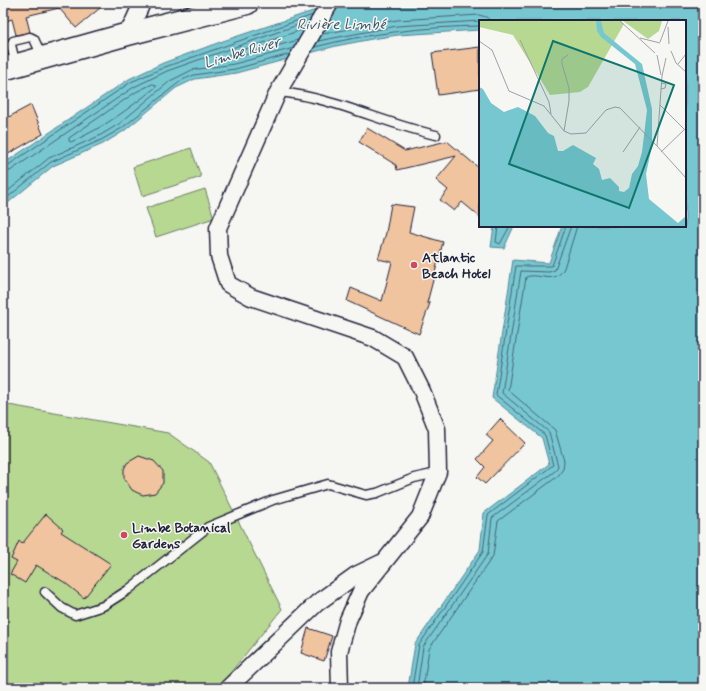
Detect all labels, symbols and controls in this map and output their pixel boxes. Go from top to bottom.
water label: Rivière Limbé [297,15,388,35]
inset map [479,20,686,227]
water label: Limbe River [202,32,285,73]
place label: Atlantic Beach Hotel [422,249,491,283]
marker: Atlantic Beach Hotel [409,260,419,270]
place label: Limbe Botanical Gardens [132,519,231,553]
marker: Limbe Botanical Gardens [119,530,129,540]

